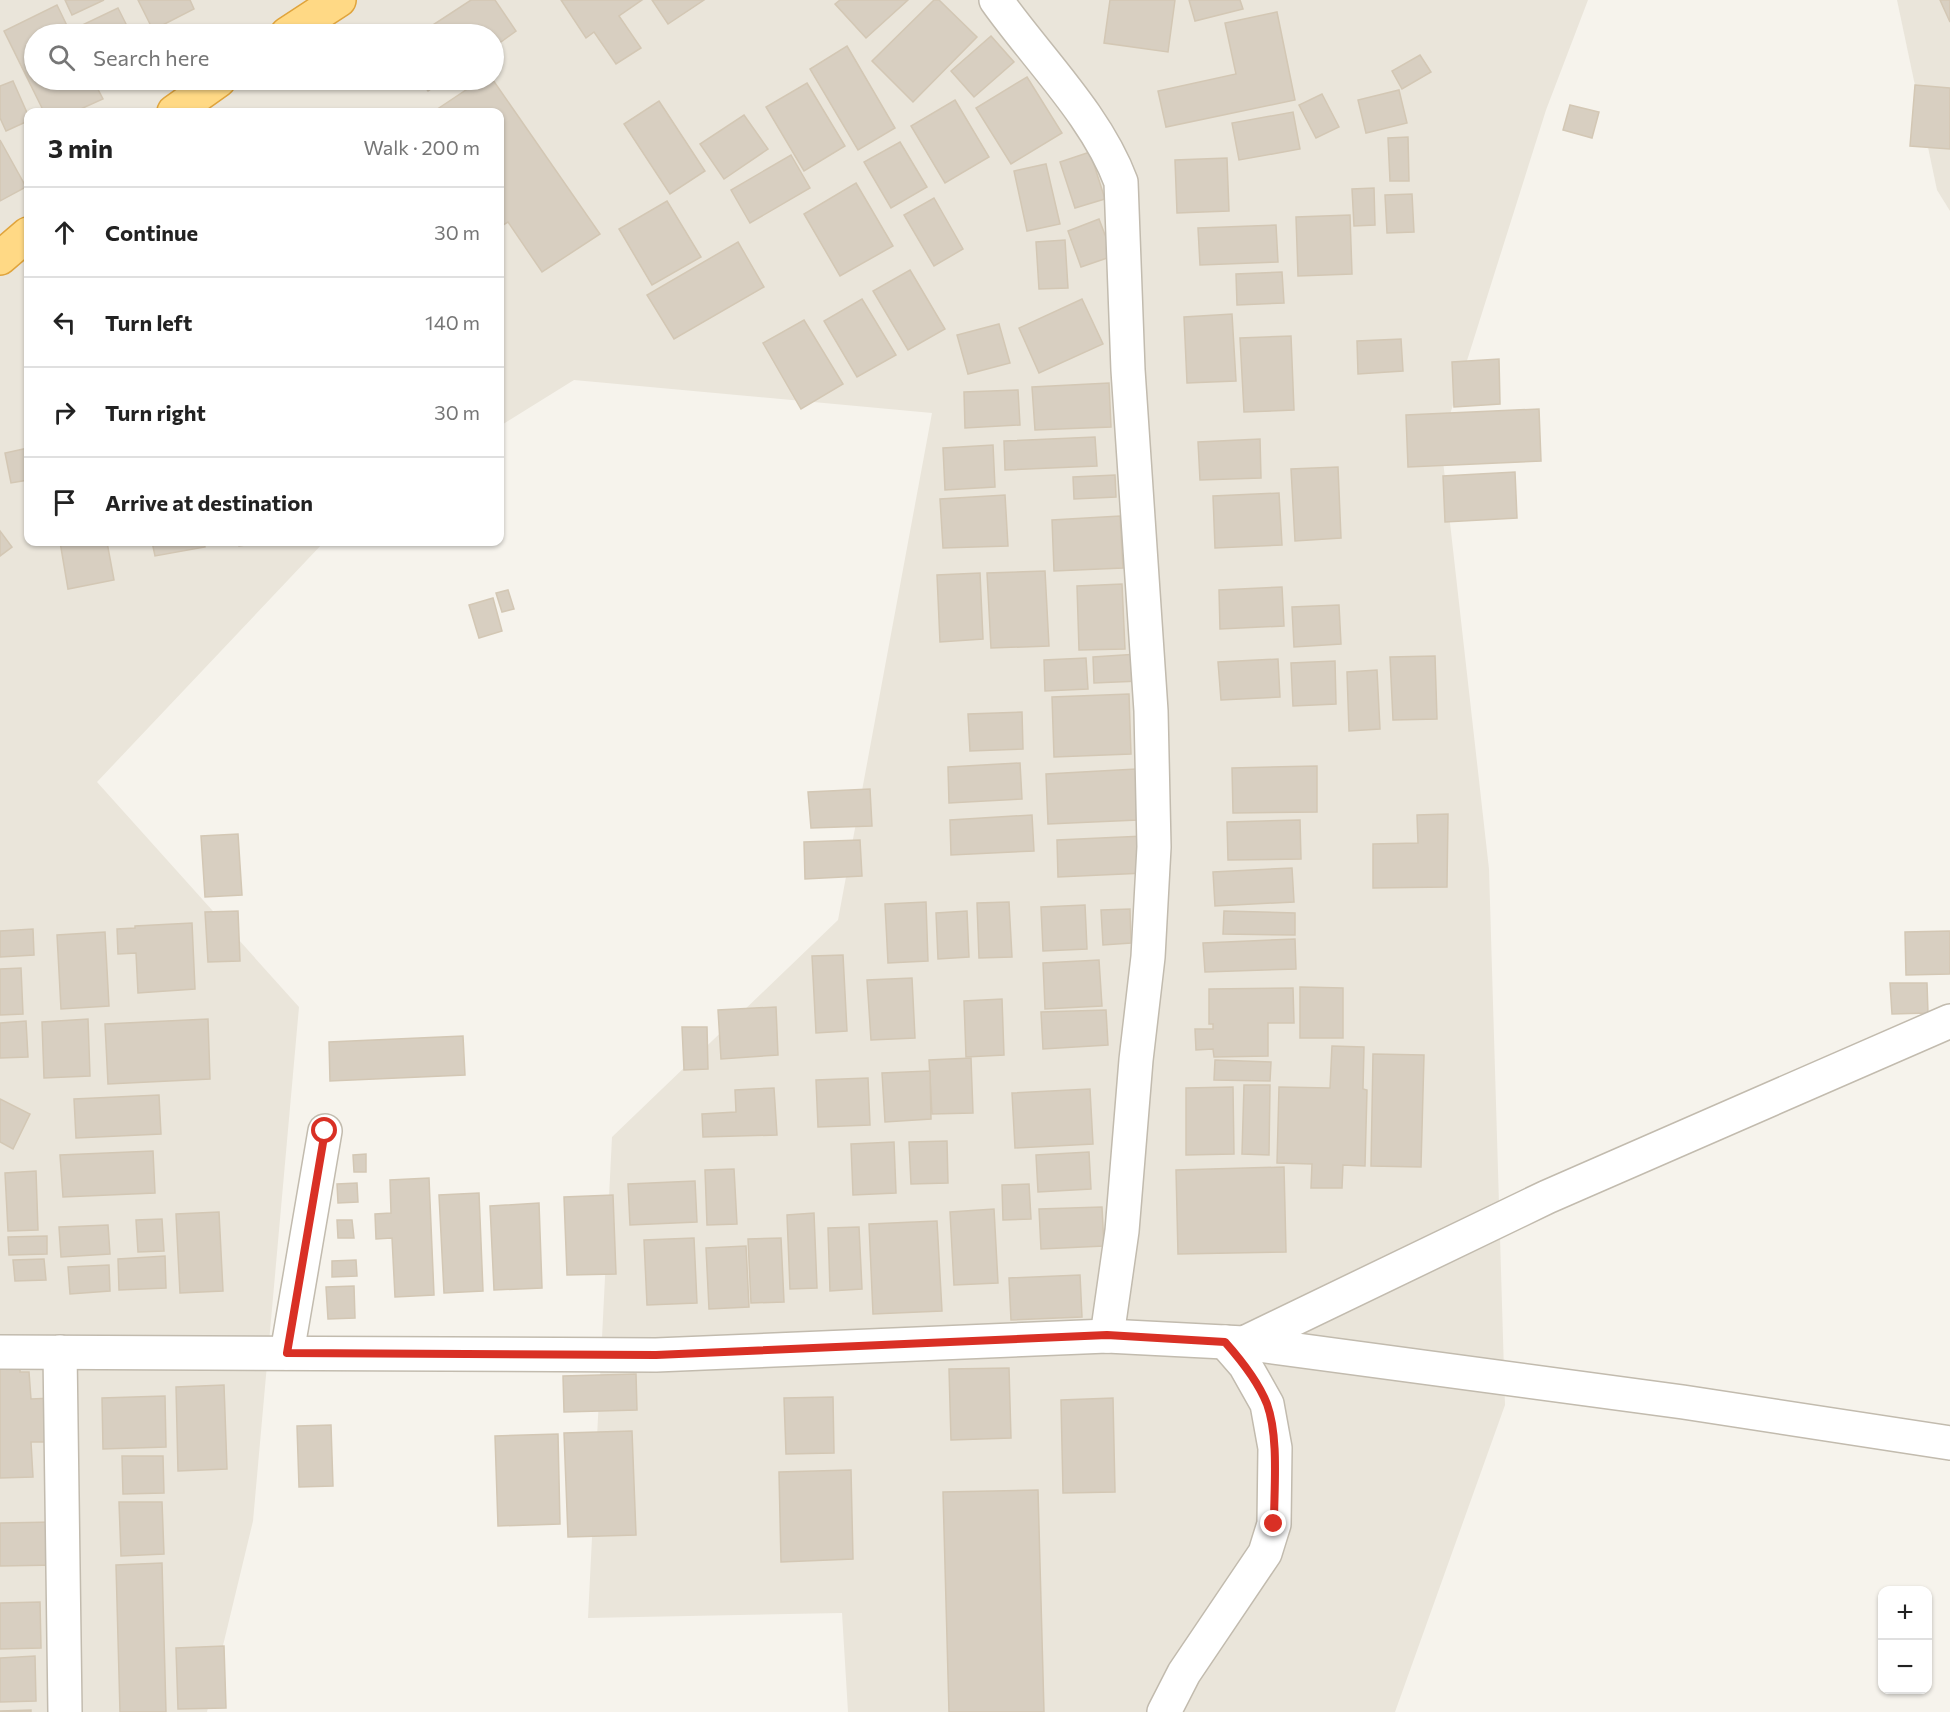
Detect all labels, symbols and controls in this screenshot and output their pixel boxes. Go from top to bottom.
search box [24,24,504,90]
icon: search [45,41,78,74]
text: Search here [93,44,209,71]
text: 3 min [48,132,113,163]
text: Walk · 200 m [363,135,480,159]
icon: ahead [48,216,81,249]
text: Continue [105,219,198,246]
text: 30 m [434,220,480,244]
icon: left [48,306,81,339]
text: Turn left [105,309,192,336]
text: 140 m [425,310,480,334]
icon: right [48,396,81,429]
text: Turn right [105,399,206,426]
text: 30 m [434,400,480,424]
icon: arrive [48,486,81,519]
text: Arrive at destination [105,489,313,516]
route start [311,1117,337,1143]
route end [1260,1510,1286,1536]
map controls [1878,1586,1932,1694]
button: + [1878,1586,1932,1640]
button: − [1878,1640,1932,1694]

